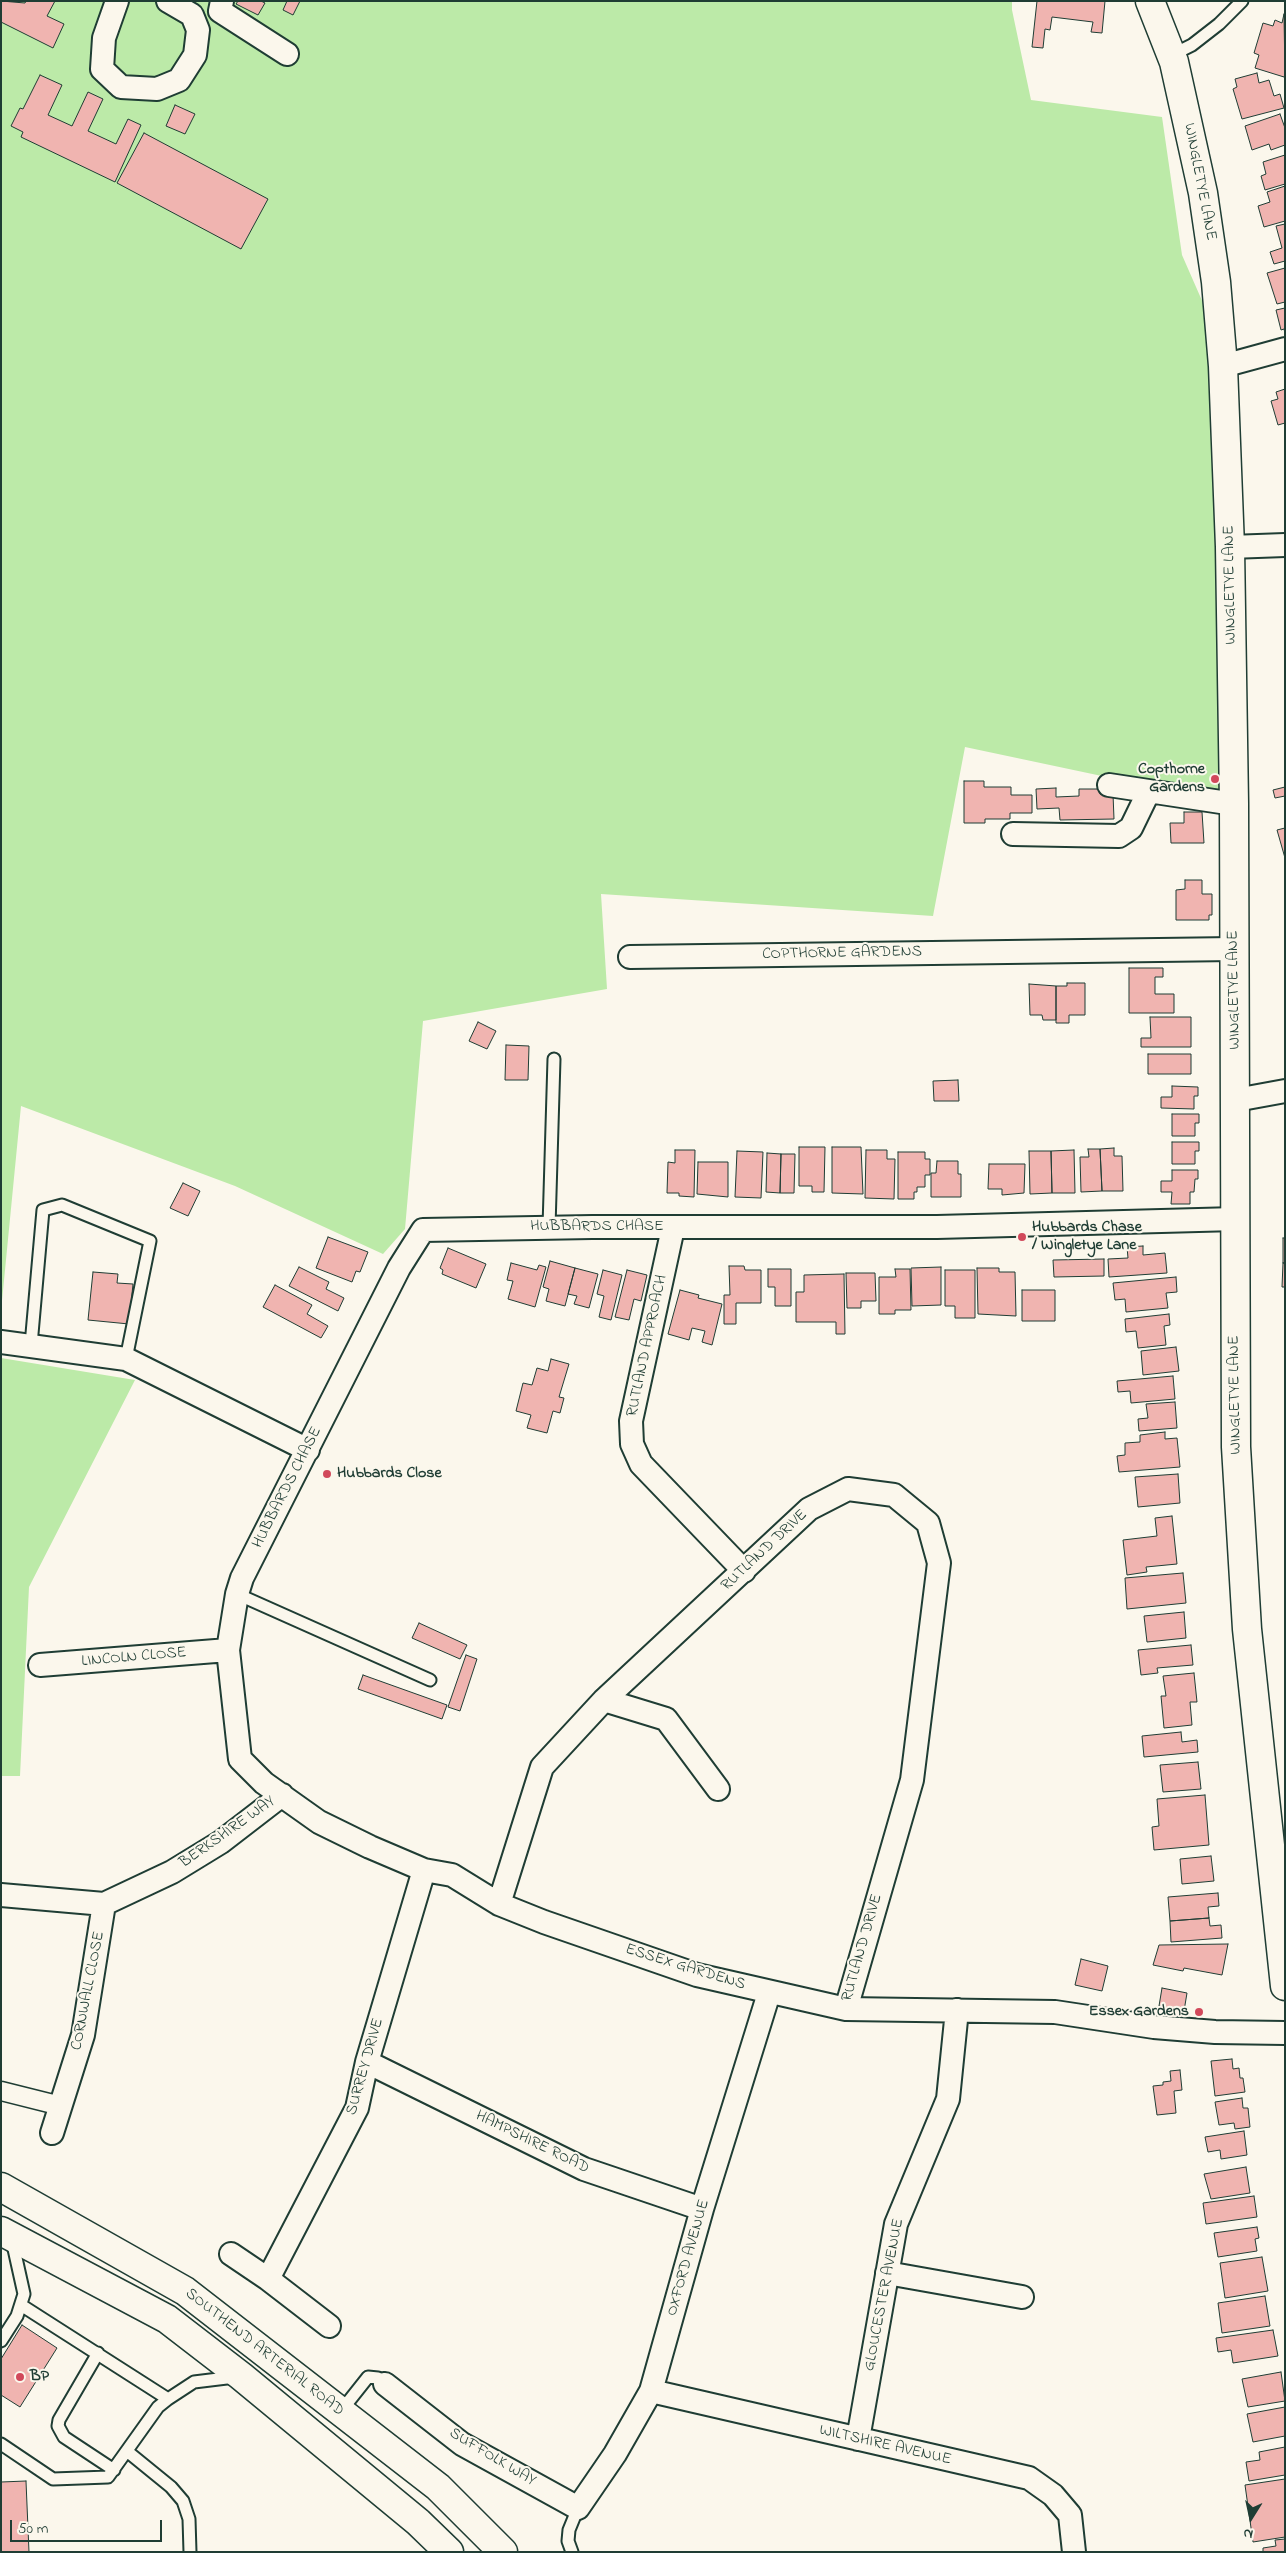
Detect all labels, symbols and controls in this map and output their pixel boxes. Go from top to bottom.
street label: WINGLETYE LANE [1178,122,1220,242]
street label: WINGLETYE LANE [1220,525,1242,645]
place label: Copthorne Gardens [1138,760,1205,798]
marker: Copthorne Gardens [1209,773,1221,785]
street label: WINGLETYE LANE [1224,930,1246,1050]
street label: COPTHORNE GARDENS [762,943,922,965]
street label: HUBBARDS CHASE [530,1217,664,1237]
place label: Hubbards Chase / Wingletye Lane [1032,1218,1142,1256]
marker: Hubbards Chase / Wingletye Lane [1016,1231,1028,1243]
street label: RUTLAND APPROACH [624,1273,672,1419]
street label: WINGLETYE LANE [1225,1335,1247,1455]
street label: HUBBARDS CHASE [249,1424,327,1552]
place label: Hubbards Close [337,1464,442,1484]
marker: Hubbards Close [321,1468,333,1480]
street label: RUTLAND DRIVE [718,1506,812,1596]
street label: LINCOLN CLOSE [81,1644,187,1672]
street label: BERKSHIRE WAY [176,1793,280,1873]
street label: RUTLAND DRIVE [838,1892,888,2004]
street label: CORNWALL CLOSE [68,1930,110,2052]
street label: ESSEX GARDENS [623,1941,747,1995]
place label: Essex Gardens [1089,2002,1189,2022]
marker: Essex Gardens [1193,2006,1205,2018]
street label: SURREY DRIVE [343,2016,389,2118]
street label: HAMPSHIRE ROAD [472,2107,592,2179]
street label: OXFORD AVENUE [663,2198,715,2318]
street label: GLOUCESTER AVENUE [861,2217,909,2373]
street label: SOUTHEND ARTERIAL ROAD [181,2285,347,2421]
place label: BP [30,2367,49,2387]
marker: BP [14,2371,26,2383]
street label: WILTSHIRE AVENUE [817,2421,953,2471]
street label: SUFFOLK WAY [445,2425,539,2491]
north arrow [1226,2493,1276,2543]
scale bar [12,2510,165,2542]
text: 50 m [18,2518,48,2540]
text: N [1242,2522,1255,2544]

